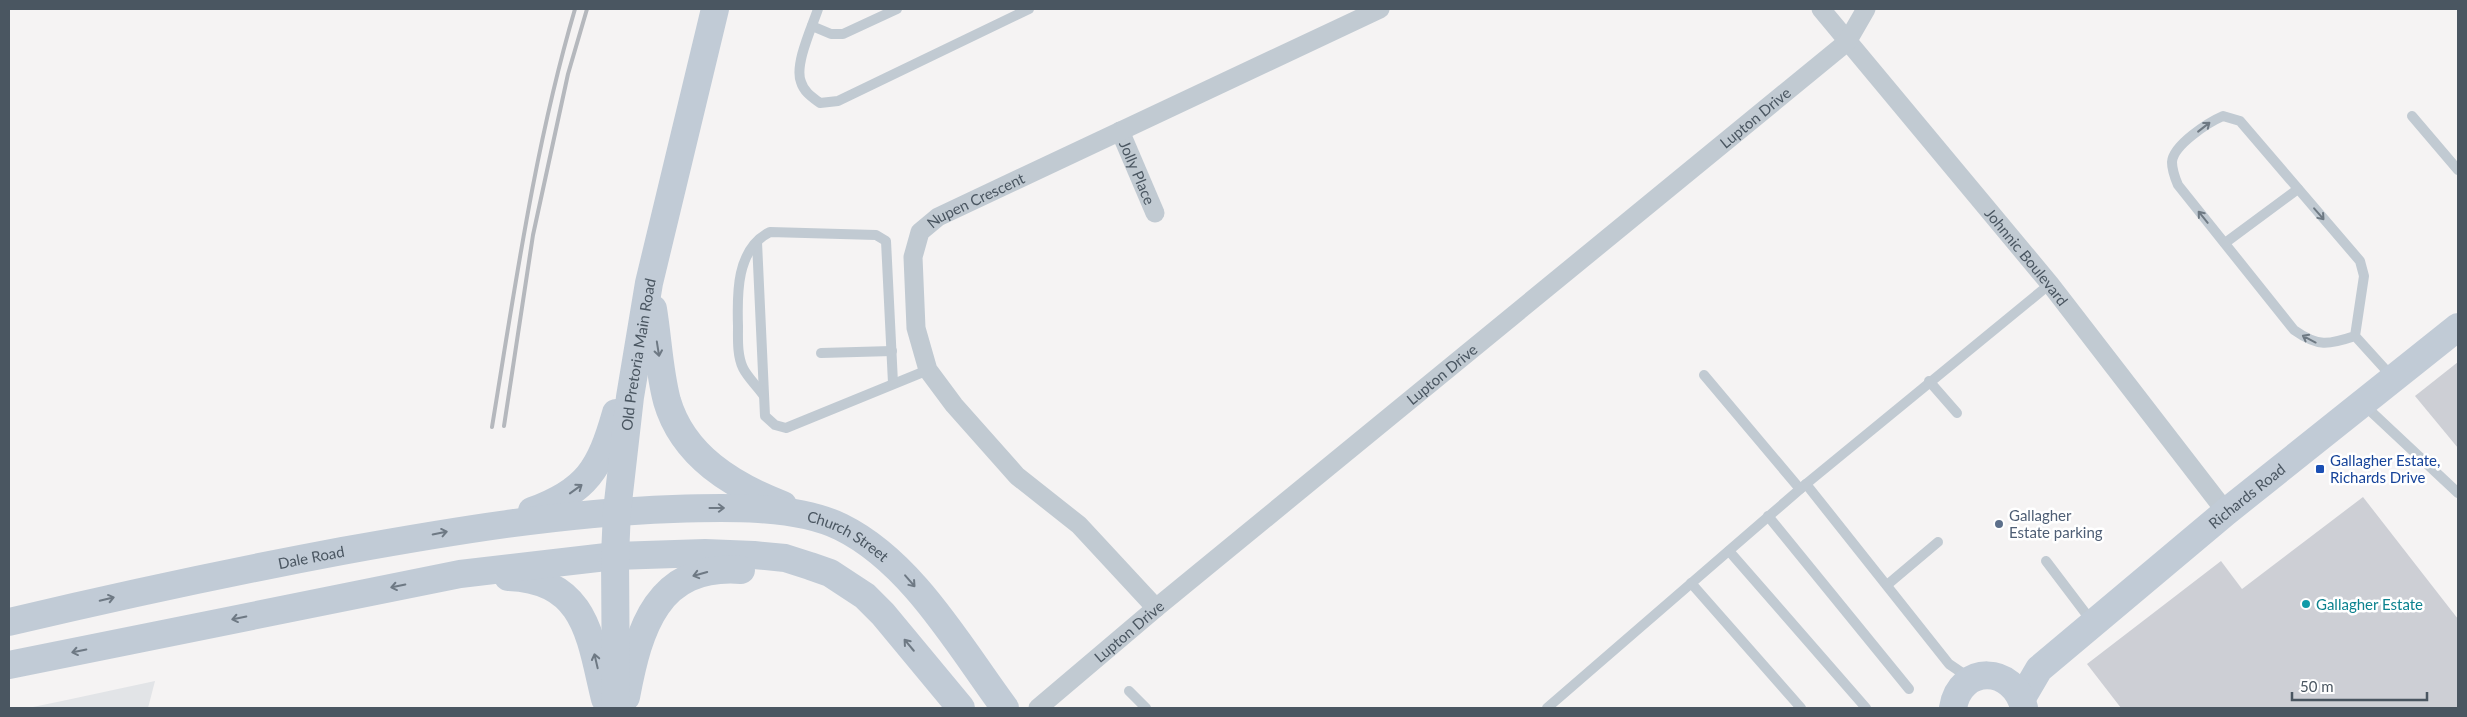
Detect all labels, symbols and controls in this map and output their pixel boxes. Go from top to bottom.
street label: Lupton Drive [1716,83,1794,151]
one-way arrow [2197,122,2210,133]
street label: Jolly Place [1116,138,1159,207]
street label: Nupen Crescent [923,168,1028,232]
street label: Johnnic Boulevard [1981,204,2072,309]
one-way arrow [2314,207,2325,220]
one-way arrow [2198,210,2209,223]
street label: Old Pretoria Main Road [617,276,659,432]
one-way arrow [2301,334,2316,344]
one-way arrow [653,340,663,356]
street label: Lupton Drive [1403,340,1481,408]
place label: Gallagher Estate, Richards Drive [2330,451,2440,486]
street label: Richards Road [2205,460,2289,532]
marker: Gallagher Estate, Richards Drive [2314,463,2326,475]
one-way arrow [569,484,583,494]
one-way arrow [709,504,725,513]
place label: Gallagher Estate parking [2009,506,2103,541]
street label: Church Street [806,507,893,565]
marker: Gallagher Estate parking [1993,518,2005,530]
one-way arrow [432,527,448,537]
street label: Dale Road [276,542,346,572]
one-way arrow [692,570,708,579]
one-way arrow [904,575,916,588]
one-way arrow [390,582,406,591]
one-way arrow [99,594,115,603]
place label: Gallagher Estate [2316,595,2423,613]
street label: Lupton Drive [1090,596,1167,666]
marker: Gallagher Estate [2300,598,2312,610]
one-way arrow [231,614,247,624]
one-way arrow [903,639,914,652]
one-way arrow [72,646,88,656]
one-way arrow [591,653,600,669]
scale bar [2292,670,2427,702]
text: 50 m [2300,677,2334,695]

